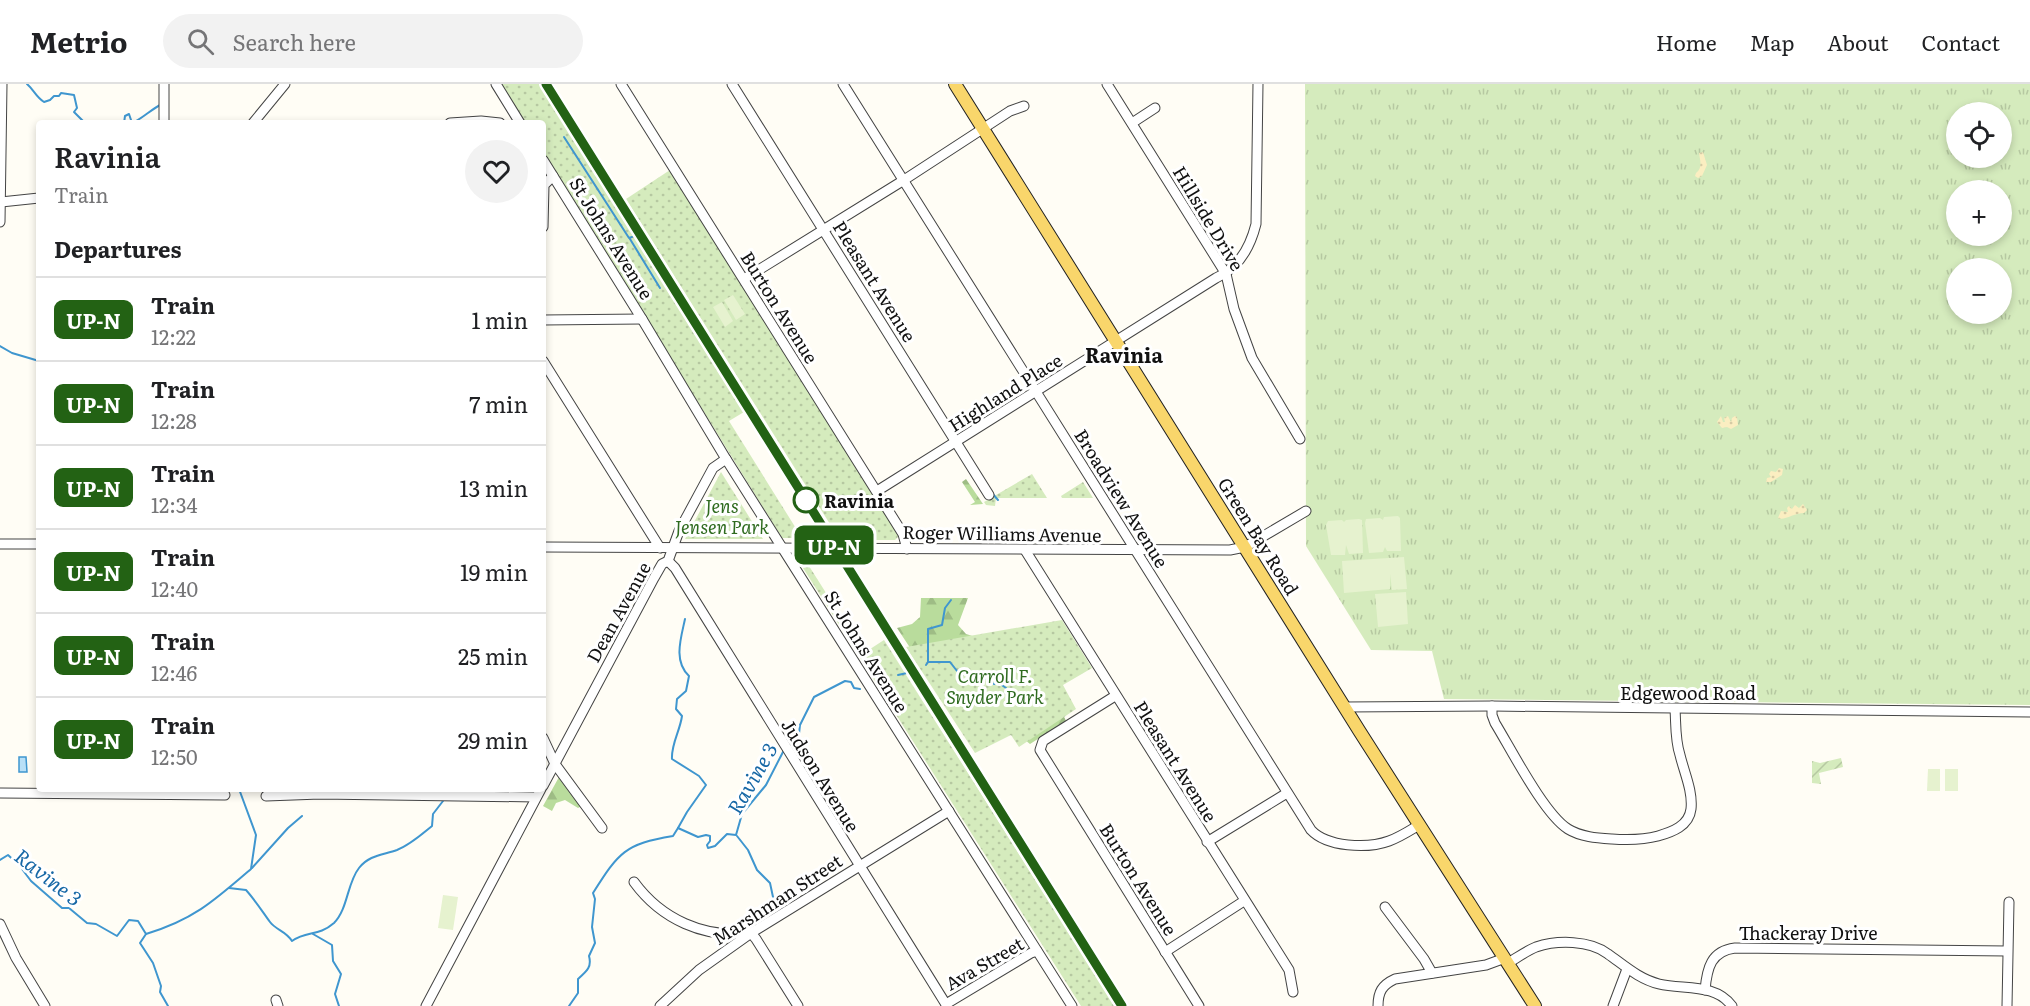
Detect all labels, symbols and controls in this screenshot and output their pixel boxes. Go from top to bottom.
search box [163,14,583,68]
text: Metrio [30,20,127,62]
icon: search [184,25,217,58]
text: Search here [232,25,356,58]
text: Home [1656,26,1717,57]
text: Map [1750,26,1794,57]
text: About [1827,26,1889,57]
text: Contact [1922,26,2000,57]
map controls [1946,102,2012,324]
button: locate [1946,102,2012,168]
text: Ravinia [54,135,161,177]
button: heart [465,140,528,203]
street label: Hillside Drive [1167,160,1251,276]
street label: St Johns Avenue [564,172,660,304]
text: Train [54,179,108,209]
button: + [1946,180,2012,246]
street label: Pleasant Avenue [827,215,923,347]
text: Departures [54,232,181,265]
street label: Burton Avenue [735,246,825,368]
button: − [1946,258,2012,324]
text: Train [151,288,215,321]
text: 1 min [471,303,528,336]
text: UP-N [66,304,121,335]
text: 12:22 [151,321,196,351]
district label: Ravinia [1085,339,1163,369]
street label: Highland Place [943,346,1067,438]
text: Train [151,372,215,405]
text: 7 min [469,387,528,420]
text: UP-N [66,388,121,419]
text: 12:28 [151,405,197,435]
street label: Broadview Avenue [1068,423,1176,573]
text: Train [151,456,215,489]
text: 13 min [459,471,528,504]
text: UP-N [66,472,121,503]
street label: Green Bay Road [1212,472,1306,600]
marker: Ravinia [793,487,819,513]
place label: Ravinia [824,487,895,514]
text: 12:34 [151,489,197,519]
park label: Jens Jensen Park [675,492,769,540]
street label: Roger Williams Avenue [902,518,1102,548]
line badge: UP-N [792,526,876,564]
text: UP-N [807,530,861,561]
text: Train [151,540,215,573]
text: 19 min [460,555,528,588]
text: UP-N [66,556,121,587]
street label: Dean Avenue [579,557,657,667]
text: 12:40 [151,573,198,603]
street label: St Johns Avenue [819,585,915,717]
text: Train [151,624,215,657]
text: 25 min [458,639,528,672]
text: UP-N [66,640,121,671]
text: 12:46 [151,657,197,687]
park label: Carroll F. Snyder Park [946,662,1044,710]
street label: Edgewood Road [1620,679,1756,706]
street label: Pleasant Avenue [1128,695,1224,827]
text: Train [151,708,215,741]
street label: Judson Avenue [775,713,867,837]
text: 29 min [458,723,528,756]
text: UP-N [66,724,121,755]
water label: Ravine 3 [718,737,784,819]
text: 12:50 [151,741,198,771]
street label: Burton Avenue [1094,818,1184,940]
water label: Ravine 3 [9,840,89,912]
street label: Marshman Street [707,847,848,951]
street label: Thackeray Drive [1738,919,1878,946]
street label: Ava Street [940,929,1029,996]

